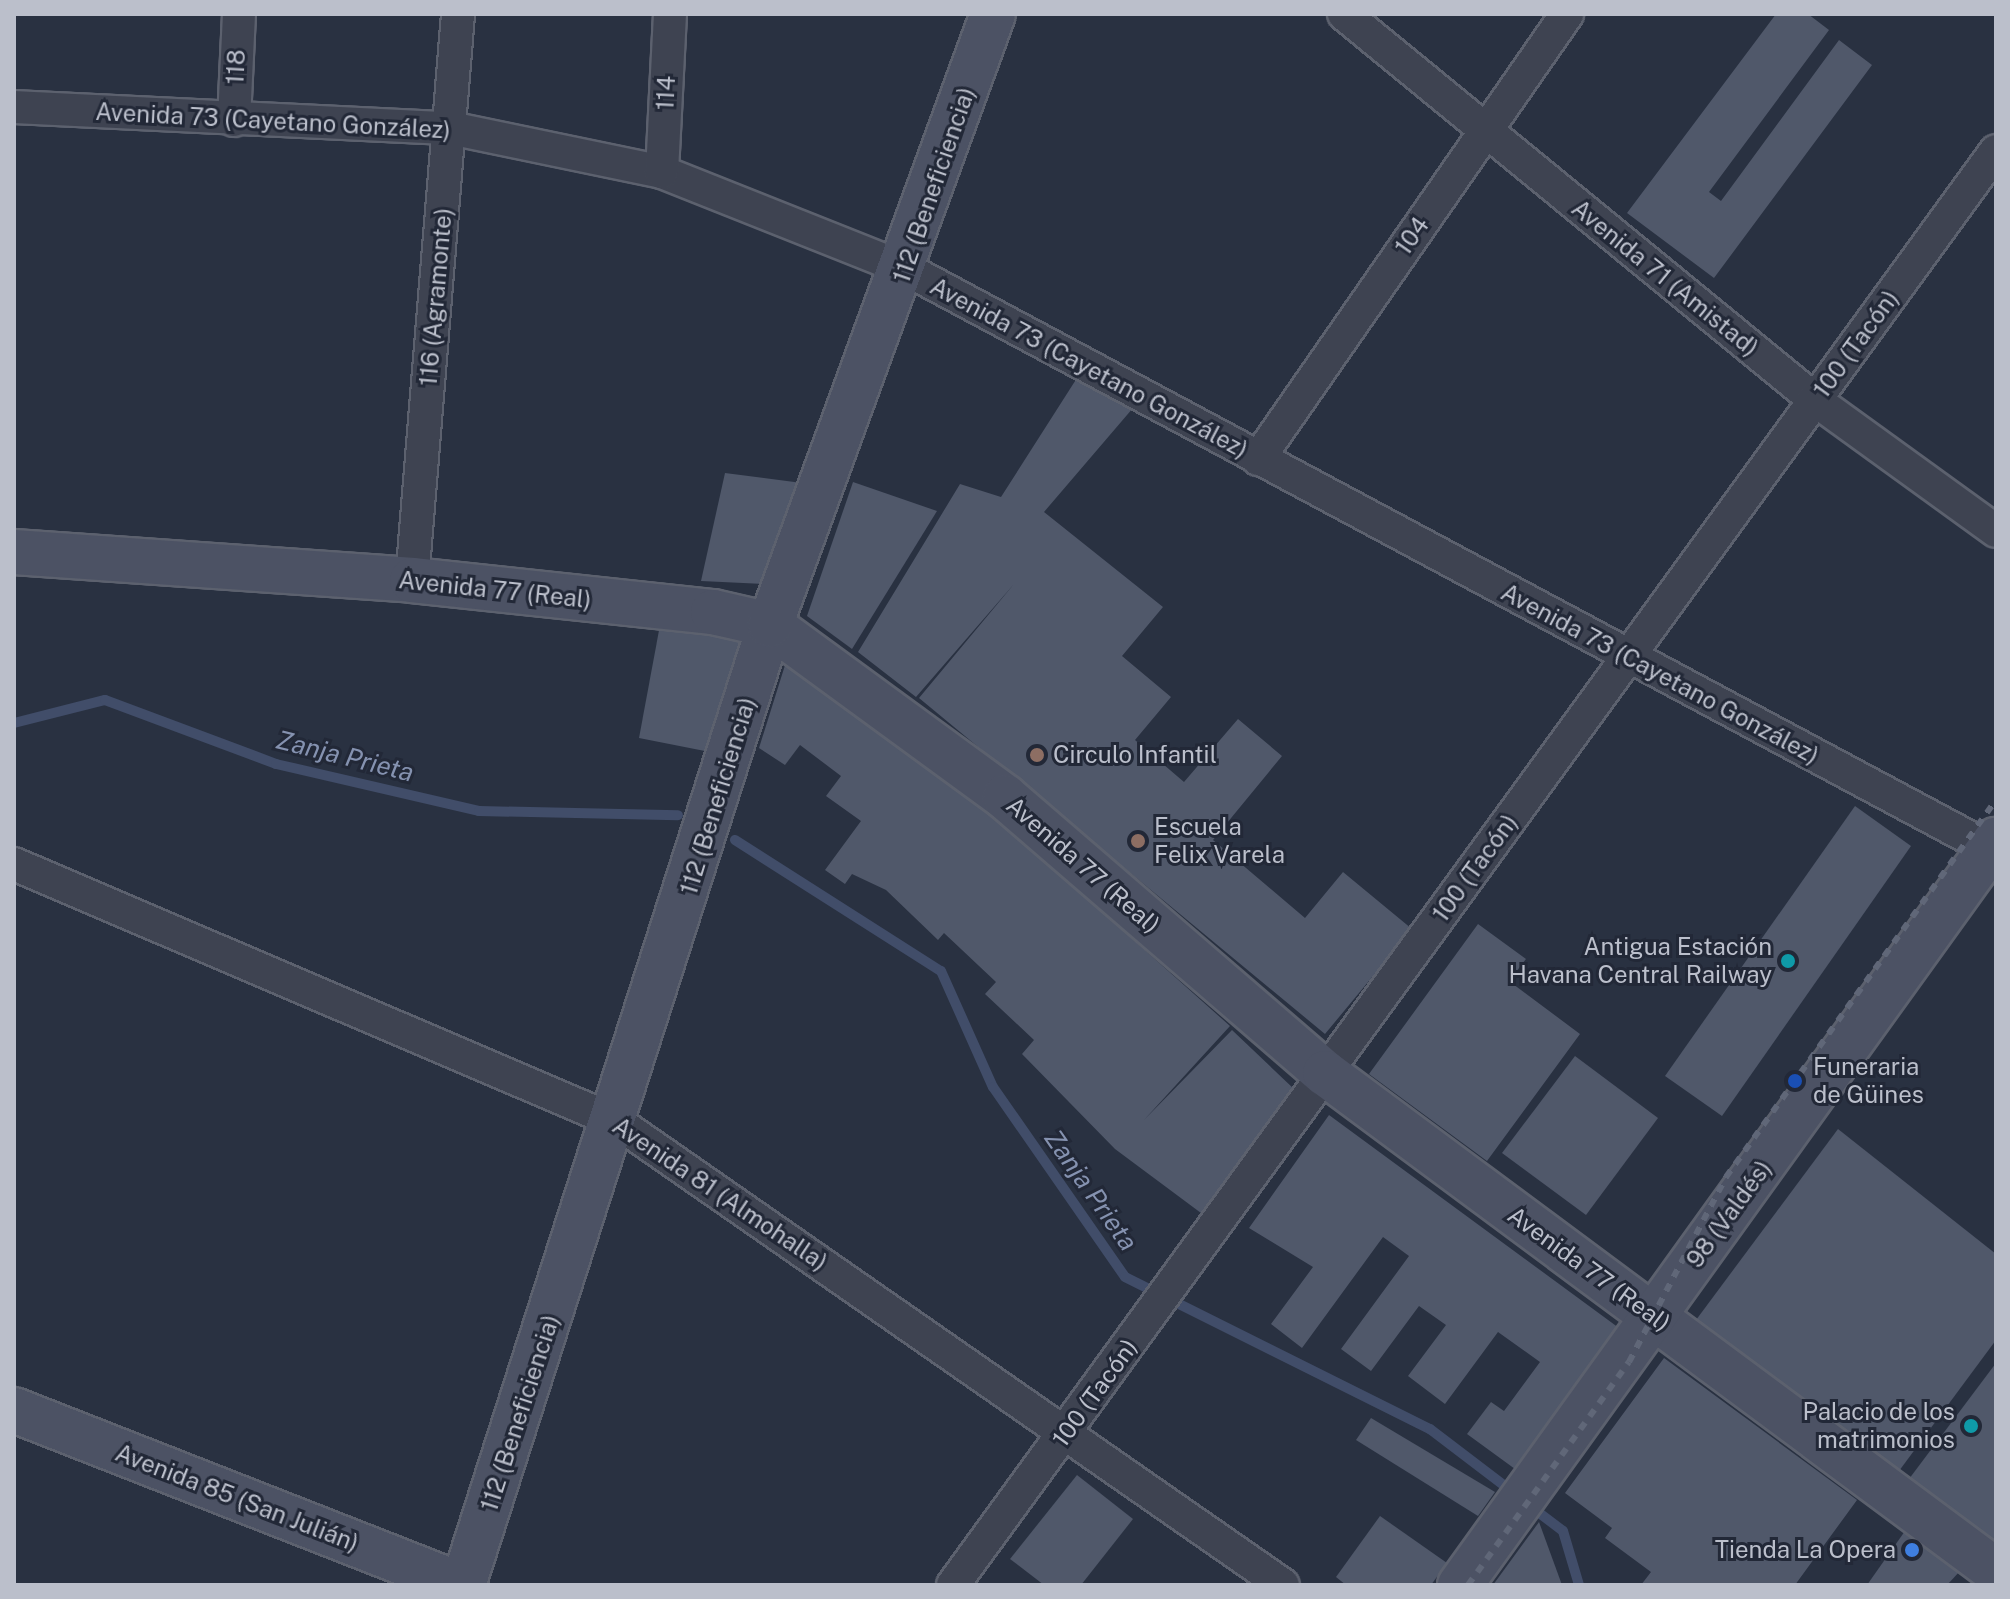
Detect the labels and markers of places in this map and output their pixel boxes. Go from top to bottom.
place label: Circulo Infantil [1053,741,1217,769]
marker: Circulo Infantil [1028,746,1046,764]
place label: Escuela Felix Varela [1154,813,1286,869]
marker: Escuela Felix Varela [1129,832,1147,850]
place label: Antigua Estación Havana Central Railway [1508,933,1772,989]
marker: Antigua Estación Havana Central Railway [1779,952,1797,970]
place label: Funeraria de Güines [1813,1053,1924,1109]
marker: Funeraria de Güines [1784,1070,1806,1092]
place label: Palacio de los matrimonios [1802,1398,1955,1454]
marker: Palacio de los matrimonios [1962,1417,1980,1435]
place label: Tienda La Opera [1715,1536,1896,1564]
marker: Tienda La Opera [1903,1541,1921,1559]

